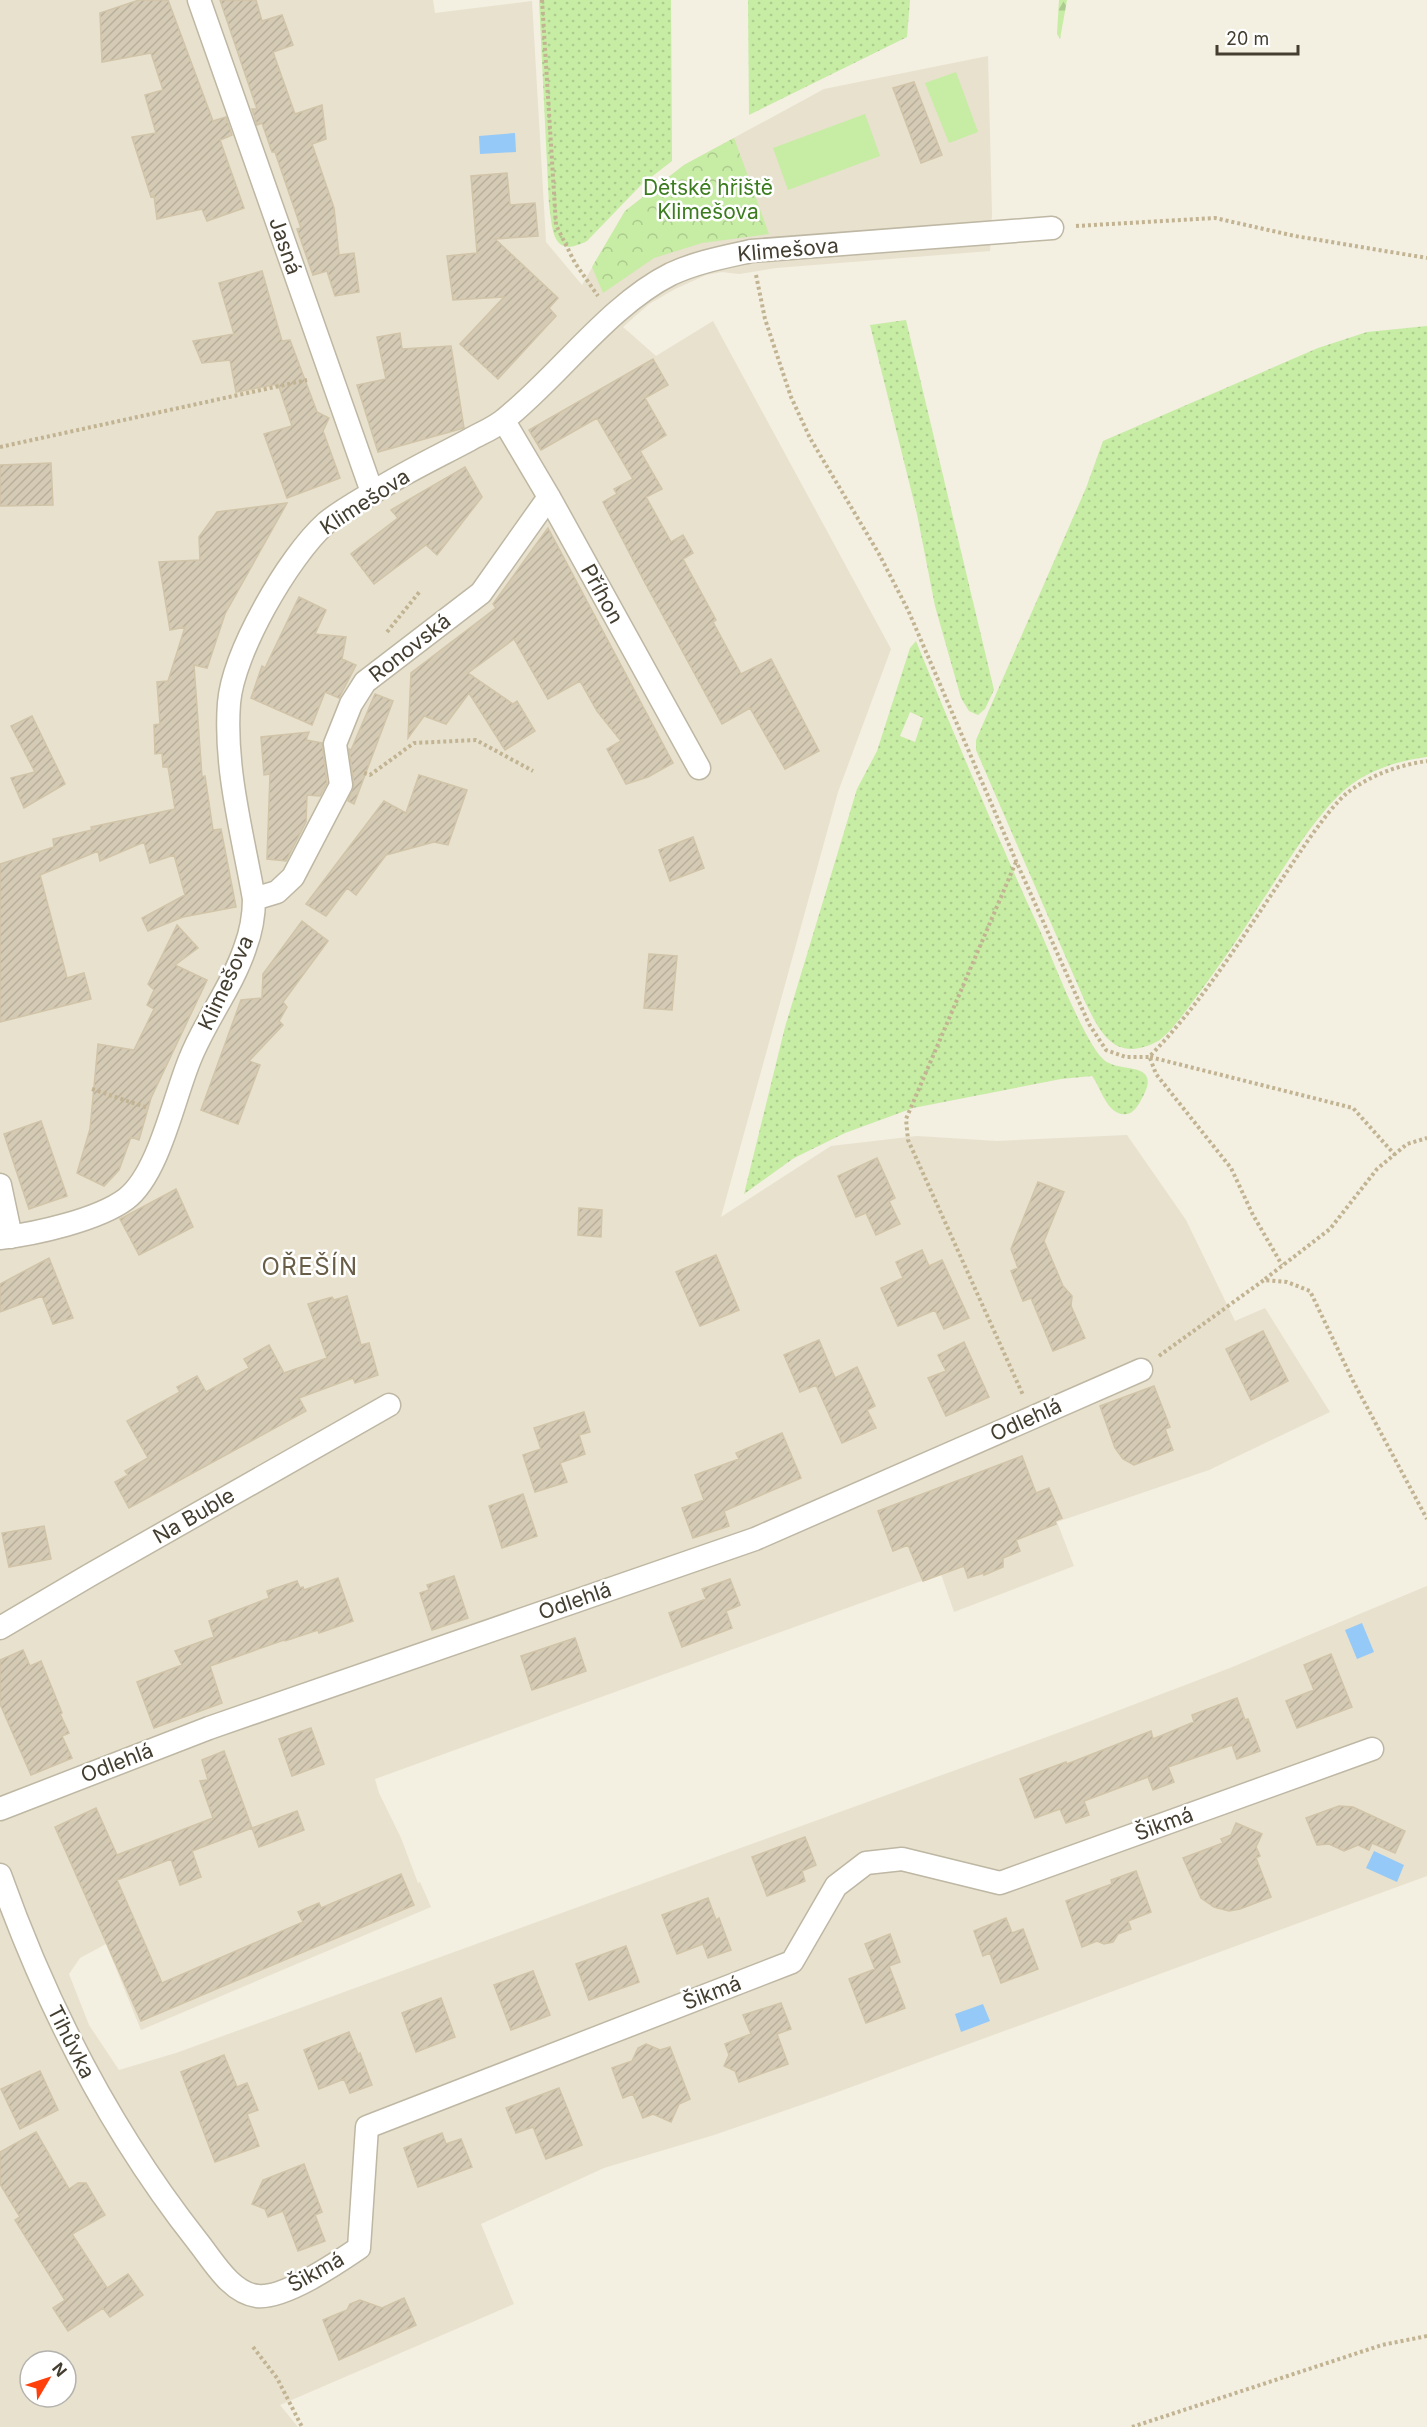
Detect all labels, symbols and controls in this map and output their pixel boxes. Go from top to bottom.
scale bar [1217,18,1298,56]
text: 20 m [1226,28,1269,49]
park label: Dětské hřiště Klimešova [643,175,773,224]
street label: Jasná [264,214,307,278]
street label: Klimešova [736,233,840,266]
street label: Klimešova [315,463,414,540]
street label: Příhon [576,560,629,628]
street label: Ronovská [364,608,455,687]
street label: Klimešova [193,931,258,1034]
district label: OŘEŠÍN [261,1251,359,1281]
street label: Odlehlá [986,1393,1065,1446]
street label: Na Buble [149,1482,239,1549]
street label: Odlehlá [535,1576,615,1625]
street label: Odlehlá [77,1737,157,1788]
street label: Šikmá [1131,1801,1196,1846]
street label: Šikmá [679,1970,744,2015]
street label: Tihůvka [42,2001,100,2083]
street label: Šikmá [283,2246,348,2297]
north arrow [18,2349,78,2409]
text: N [48,2359,71,2381]

